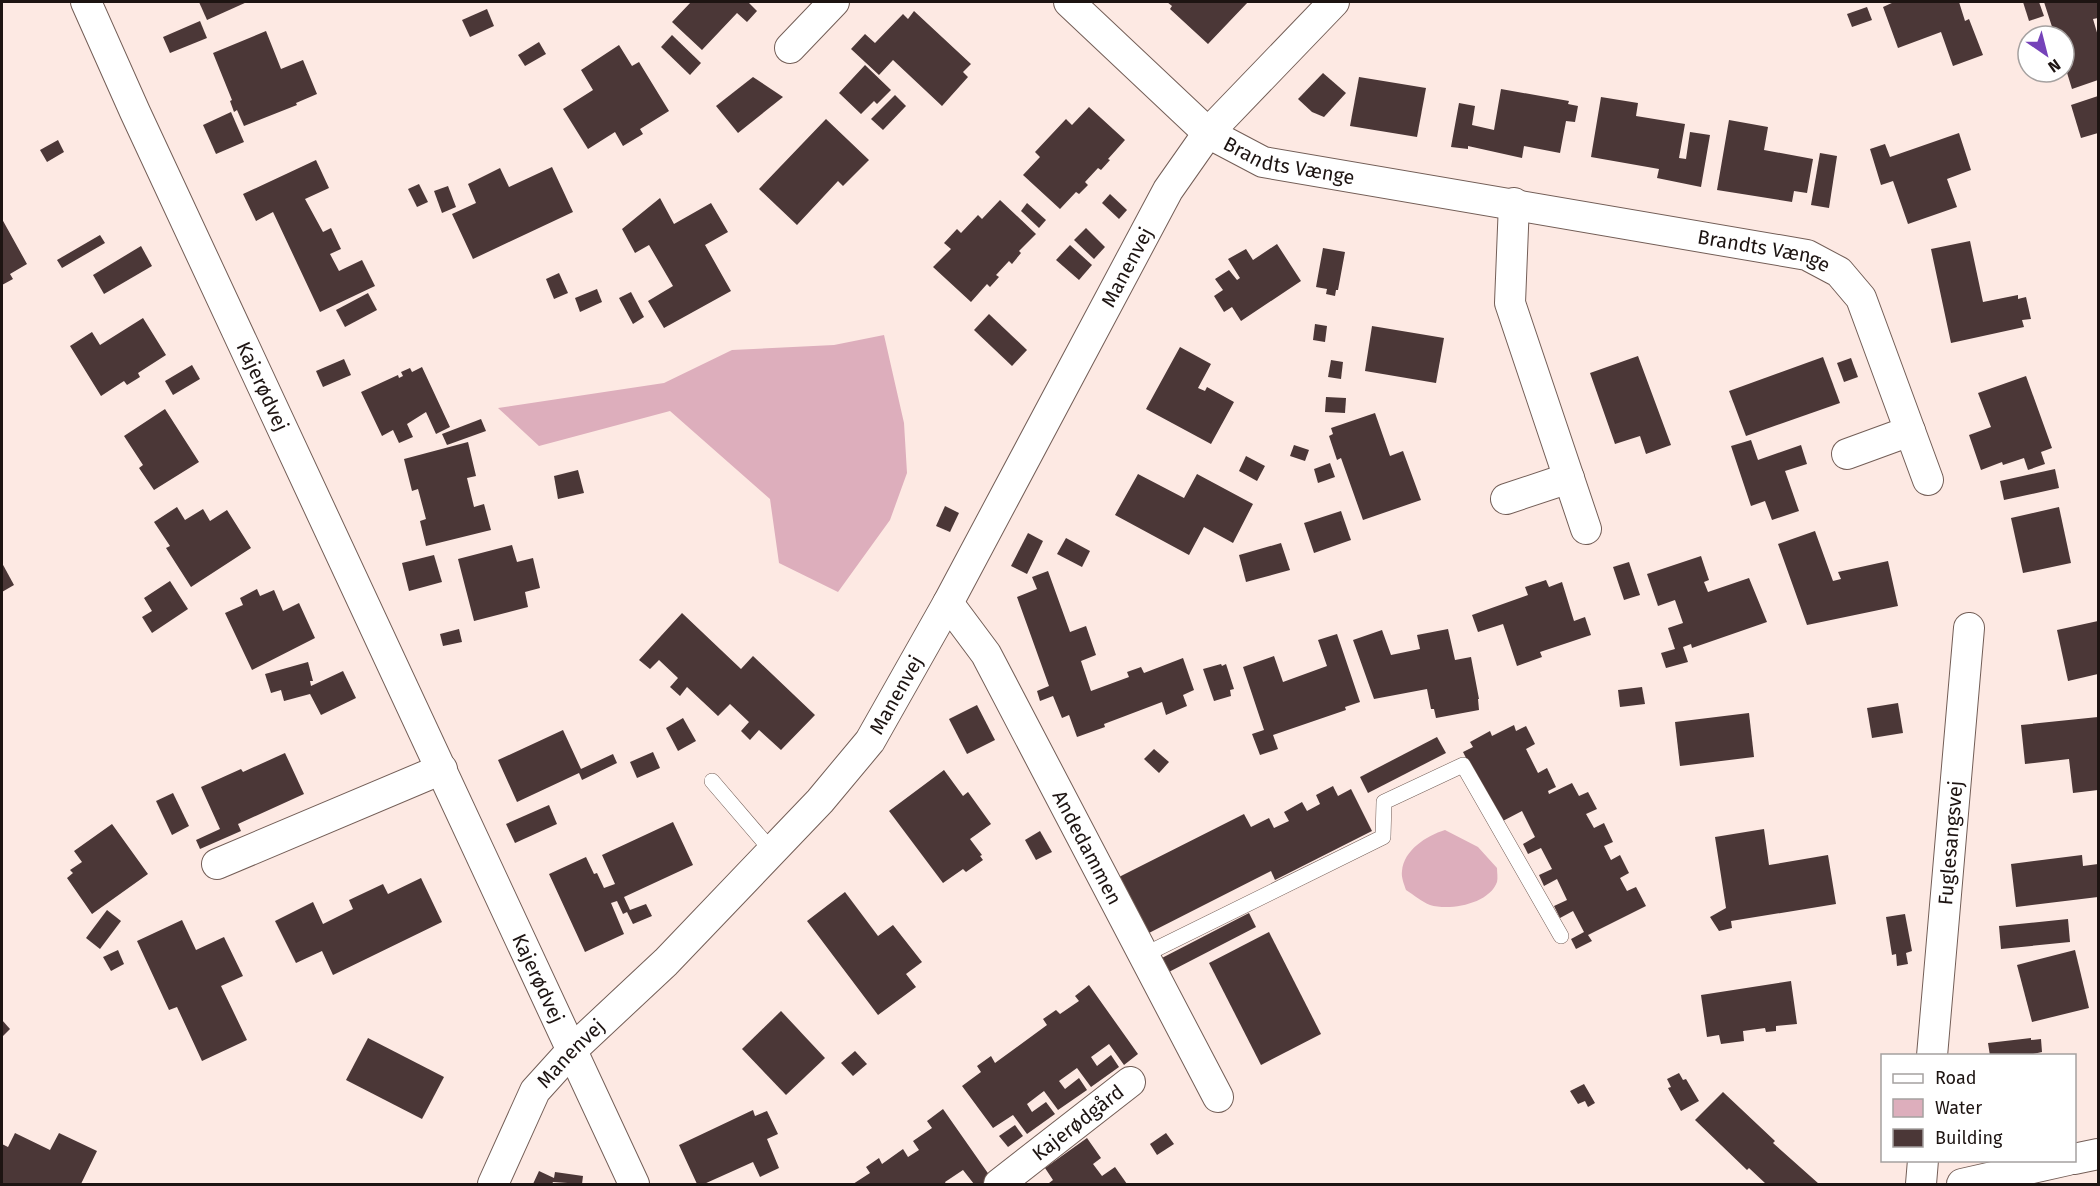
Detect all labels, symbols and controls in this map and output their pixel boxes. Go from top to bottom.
north arrow [2016,24,2076,84]
text: N [2045,55,2064,77]
street label: Brandts Vænge [1219,131,1356,189]
street label: Manenvej [1096,223,1158,311]
street label: Brandts Vænge [1696,224,1835,277]
street label: Kajerødvej [232,338,294,435]
street label: Manenvej [864,651,928,739]
street label: Fuglesangsvej [1933,779,1968,906]
street label: Andedammen [1047,786,1127,909]
street label: Kajerødvej [507,930,569,1027]
street label: Manenvej [532,1014,610,1093]
legend [1881,1054,2076,1162]
text: Road [1935,1067,1977,1089]
street label: Kajerødgård [1027,1079,1129,1166]
text: Water [1935,1097,1982,1119]
text: Building [1935,1127,2003,1149]

